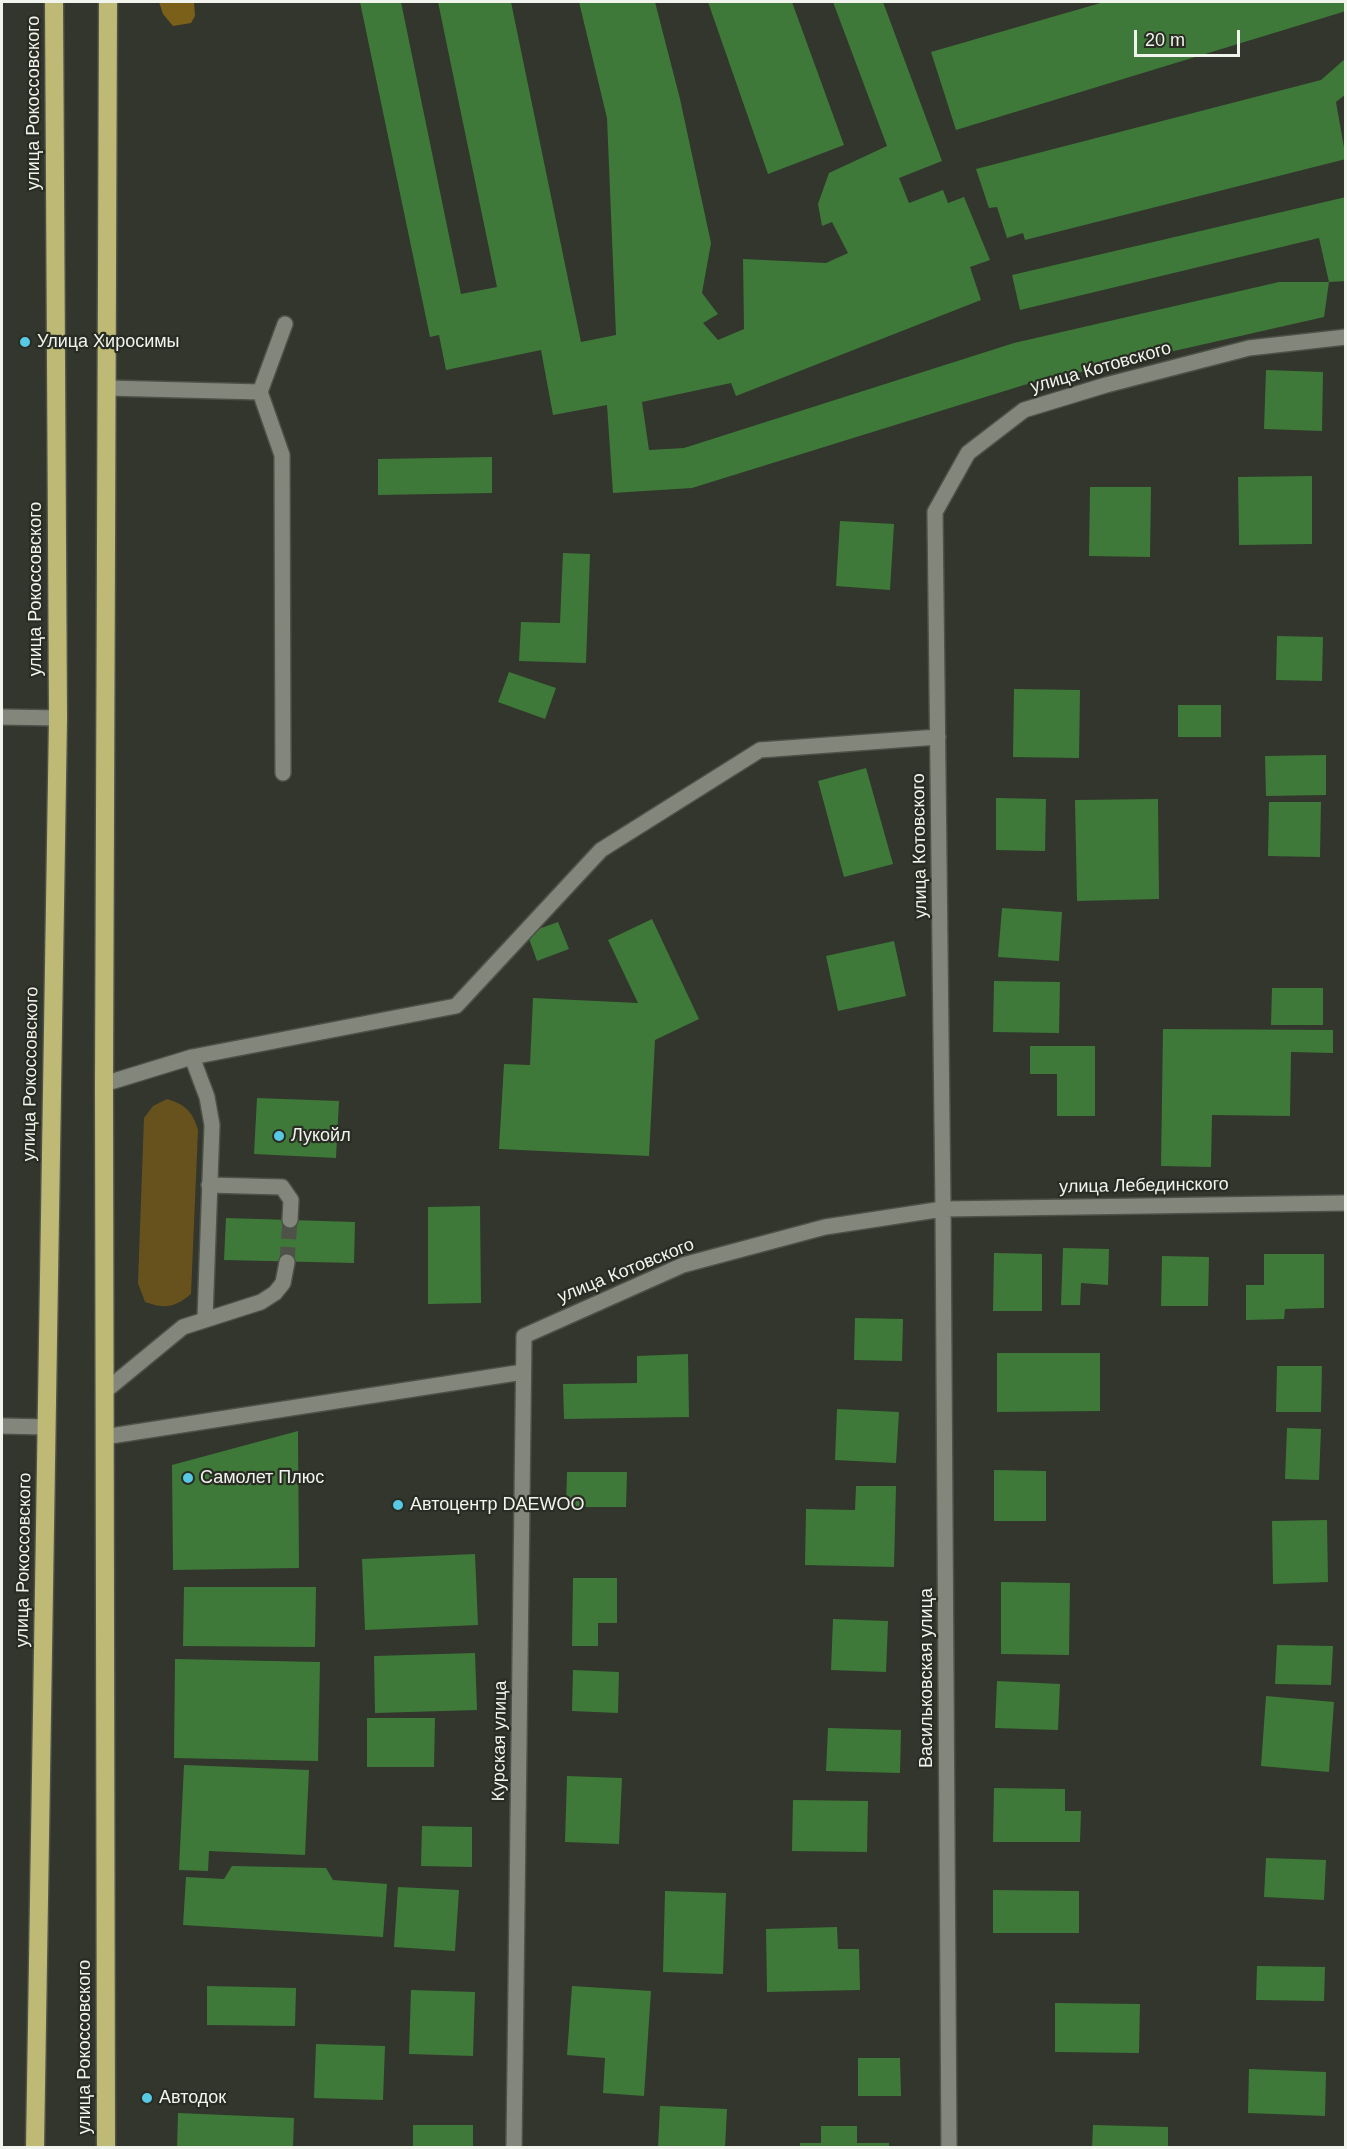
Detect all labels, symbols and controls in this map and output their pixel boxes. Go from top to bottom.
street label: улица Рокоссовского [23,16,45,190]
scale bar [1137,18,1244,56]
text: 20 m [1145,30,1185,50]
place label: Улица Хиросимы [37,331,180,353]
marker: Улица Хиросимы [18,335,32,349]
street label: улица Котовского [1028,338,1174,398]
street label: улица Рокоссовского [25,502,47,676]
street label: улица Котовского [908,773,932,919]
street label: улица Рокоссовского [19,987,43,1161]
place label: Лукойл [291,1125,351,1147]
marker: Лукойл [272,1129,286,1143]
street label: улица Лебединского [1059,1174,1229,1198]
street label: улица Котовского [555,1234,697,1308]
place label: Самолет Плюс [200,1467,324,1489]
marker: Самолет Плюс [181,1471,195,1485]
street label: улица Рокоссовского [12,1473,36,1647]
place label: Автоцентр DAEWOO [410,1494,585,1516]
marker: Автоцентр DAEWOO [391,1498,405,1512]
street label: Васильковская улица [916,1588,938,1768]
street label: Курская улица [488,1680,512,1802]
street label: улица Рокоссовского [74,1960,96,2134]
place label: Автодок [159,2087,226,2109]
marker: Автодок [140,2091,154,2105]

